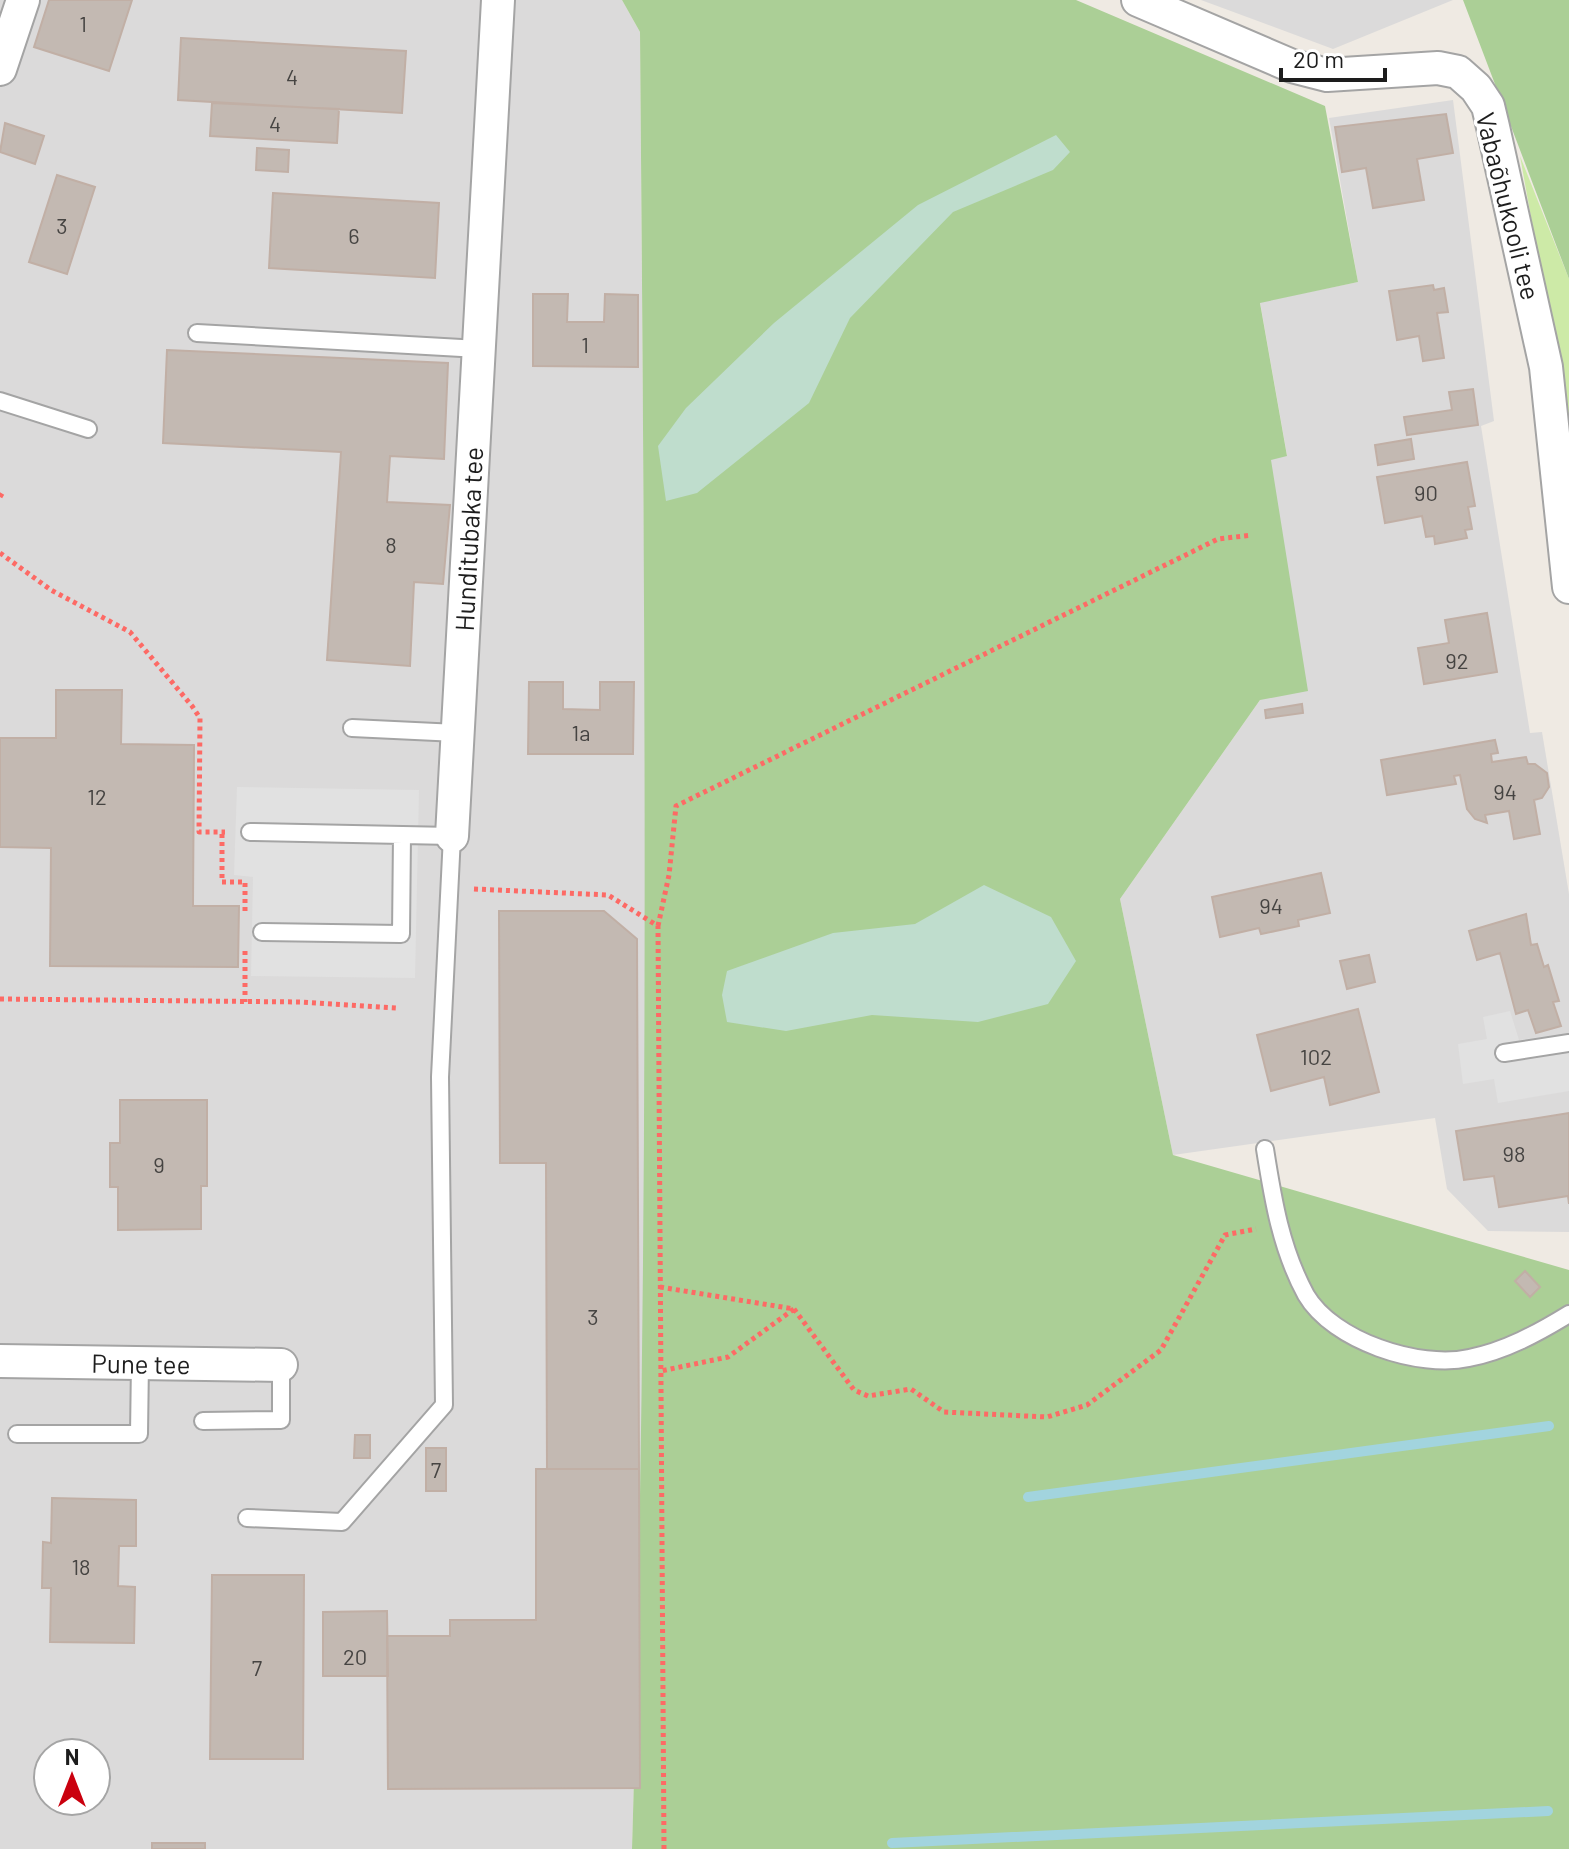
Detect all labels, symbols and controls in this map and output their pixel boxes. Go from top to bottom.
house number: 1 [79,10,87,36]
scale bar [1281,32,1385,82]
text: 20 m [1293,44,1344,73]
house number: 4 [286,63,298,89]
street label: Vabaõhukooli tee [1471,109,1547,303]
house number: 4 [269,110,281,136]
house number: 3 [56,212,68,238]
house number: 6 [348,222,360,248]
house number: 1 [581,331,589,357]
street label: Hunditubaka tee [448,446,488,632]
house number: 90 [1414,479,1438,505]
house number: 8 [385,531,397,557]
house number: 92 [1445,647,1469,673]
house number: 1a [572,719,590,745]
house number: 94 [1493,778,1517,804]
house number: 12 [87,783,107,809]
house number: 94 [1259,892,1283,918]
house number: 102 [1300,1043,1332,1069]
house number: 98 [1503,1140,1525,1166]
house number: 9 [153,1151,165,1177]
house number: 3 [587,1303,599,1329]
street label: Pune tee [91,1347,191,1379]
house number: 7 [431,1456,441,1482]
house number: 18 [71,1553,91,1579]
house number: 20 [343,1643,367,1669]
house number: 7 [252,1654,262,1680]
north arrow [32,1737,112,1817]
text: N [65,1743,79,1769]

